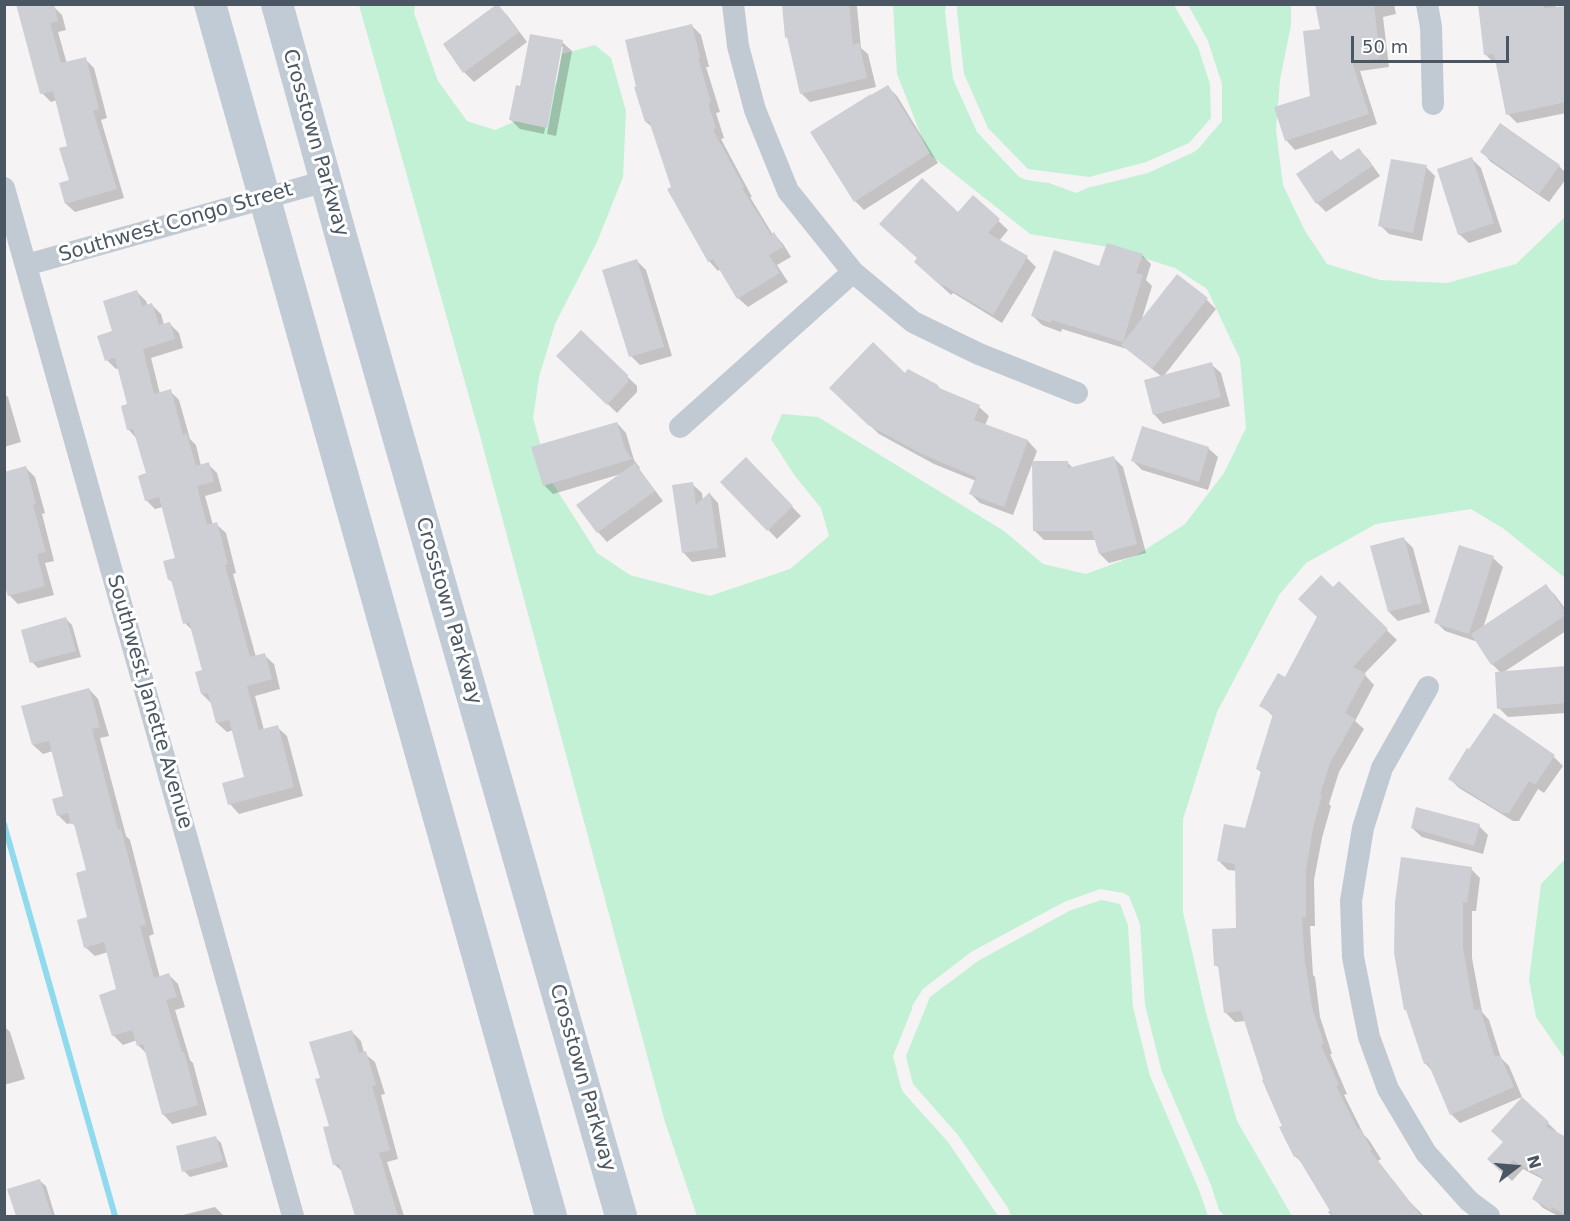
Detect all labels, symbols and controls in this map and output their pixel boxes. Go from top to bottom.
scale bar [1354,24,1512,62]
text: 50 m [1362,36,1408,57]
street label: Crosstown Parkway [277,46,353,240]
street label: Southwest Congo Street [56,178,296,268]
street label: Crosstown Parkway [410,514,486,708]
street label: Southwest Janette Avenue [101,572,197,832]
street label: Crosstown Parkway [544,981,620,1175]
north arrow [1486,1137,1546,1197]
text: N [1523,1153,1545,1171]

